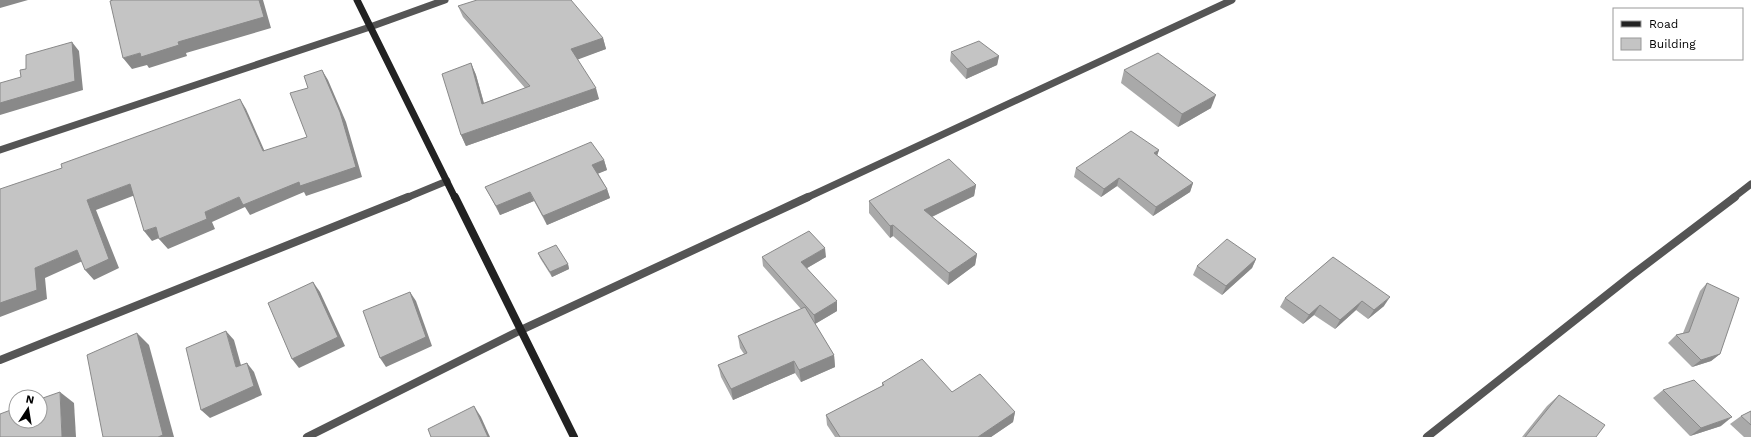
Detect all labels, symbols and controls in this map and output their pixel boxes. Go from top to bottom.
legend [1613,8,1743,60]
text: Road [1649,17,1678,31]
text: Building [1649,37,1696,51]
north arrow [8,389,48,429]
text: N [25,393,35,407]

